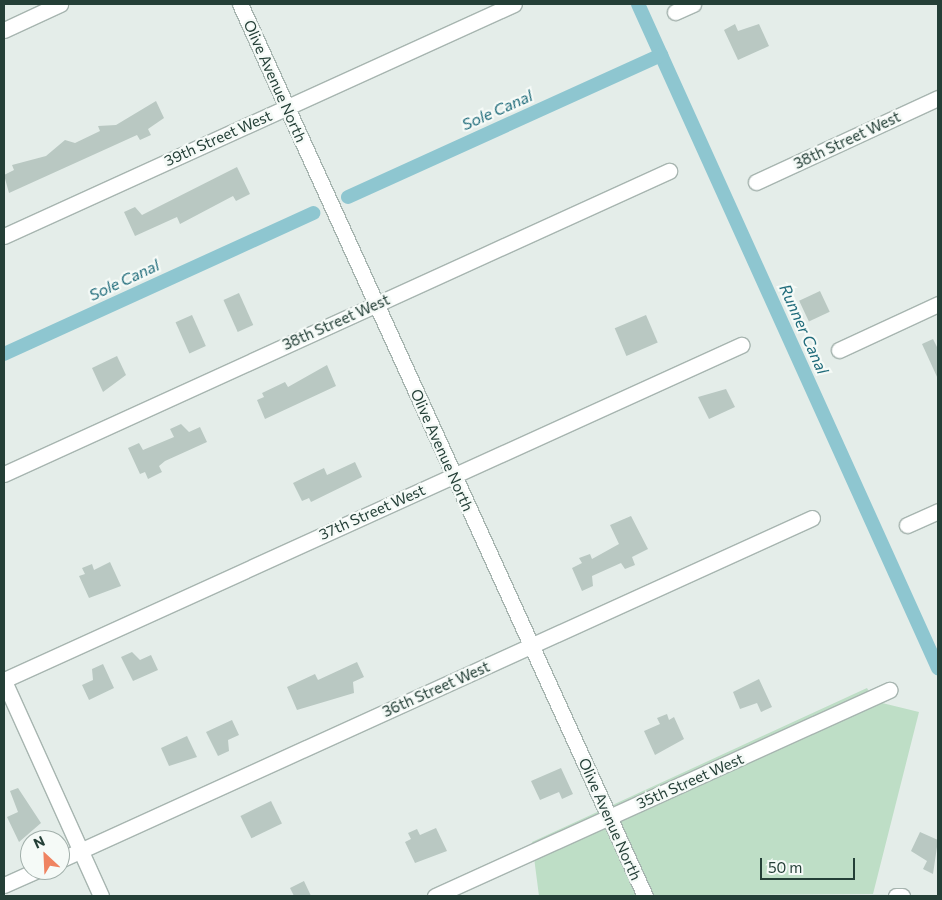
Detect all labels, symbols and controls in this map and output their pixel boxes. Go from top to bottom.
street label: Olive Avenue North [240,17,310,145]
water label: Sole Canal [459,86,535,134]
street label: 39th Street West [162,106,274,170]
street label: 38th Street West [791,107,903,173]
water label: Sole Canal [86,255,162,305]
water label: Runner Canal [776,281,832,377]
street label: 38th Street West [280,290,392,354]
street label: Olive Avenue North [407,386,477,514]
street label: 37th Street West [316,481,428,543]
street label: 36th Street West [380,657,492,721]
street label: 35th Street West [634,749,746,813]
street label: Olive Avenue North [575,755,645,883]
north arrow [20,830,70,880]
text: N [31,832,47,852]
scale bar [762,848,857,880]
text: 50 m [768,858,802,876]

